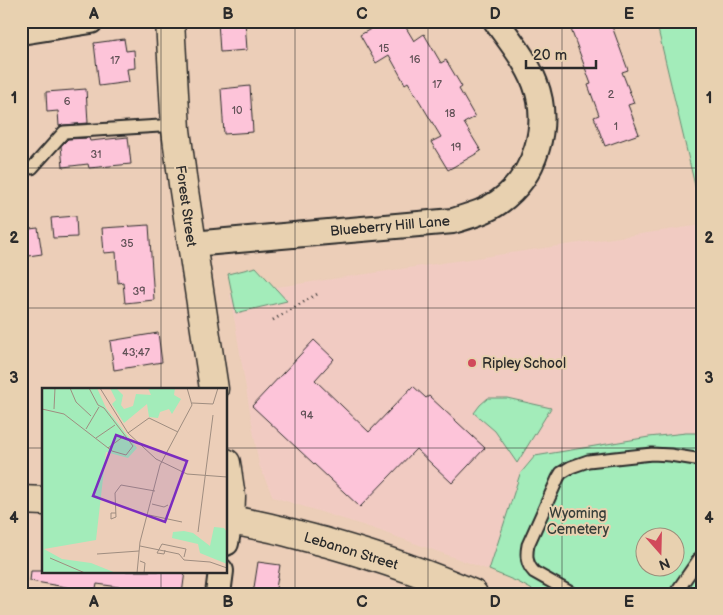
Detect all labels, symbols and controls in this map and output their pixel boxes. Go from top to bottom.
text: A [88,5,99,24]
text: B [222,5,234,24]
text: C [356,5,368,24]
text: D [489,5,501,24]
text: E [624,5,634,24]
scale bar [526,38,596,70]
house number: 15 [379,42,389,55]
text: 20 m [533,46,567,65]
house number: 16 [410,53,421,66]
house number: 17 [110,54,120,67]
house number: 17 [432,78,442,91]
house number: 2 [608,88,615,101]
text: 1 [11,89,17,108]
text: 1 [706,89,712,108]
house number: 6 [64,95,71,108]
house number: 10 [232,104,243,117]
house number: 18 [445,107,455,120]
house number: 1 [614,120,618,133]
house number: 19 [451,141,461,154]
house number: 31 [90,148,102,161]
street label: Forest Street [172,164,200,249]
street label: Blueberry Hill Lane [329,212,451,240]
text: 2 [9,229,19,248]
text: 2 [704,229,714,248]
house number: 35 [120,237,134,250]
house number: 39 [132,285,146,298]
house number: 43;47 [122,346,151,359]
place label: Ripley School [482,355,566,372]
marker: Ripley School [466,357,478,369]
text: 3 [9,369,19,388]
text: 3 [704,369,714,388]
inset map [42,388,228,572]
house number: 94 [300,409,314,422]
park label: Wyoming Cemetery [547,505,610,538]
text: 4 [9,509,19,528]
text: 4 [704,509,714,528]
north arrow [636,528,686,578]
street label: Lebanon Street [302,529,401,574]
text: N [656,554,672,574]
text: A [88,593,99,612]
text: B [222,593,234,612]
text: C [356,593,368,612]
text: D [489,593,501,612]
text: E [624,593,634,612]

